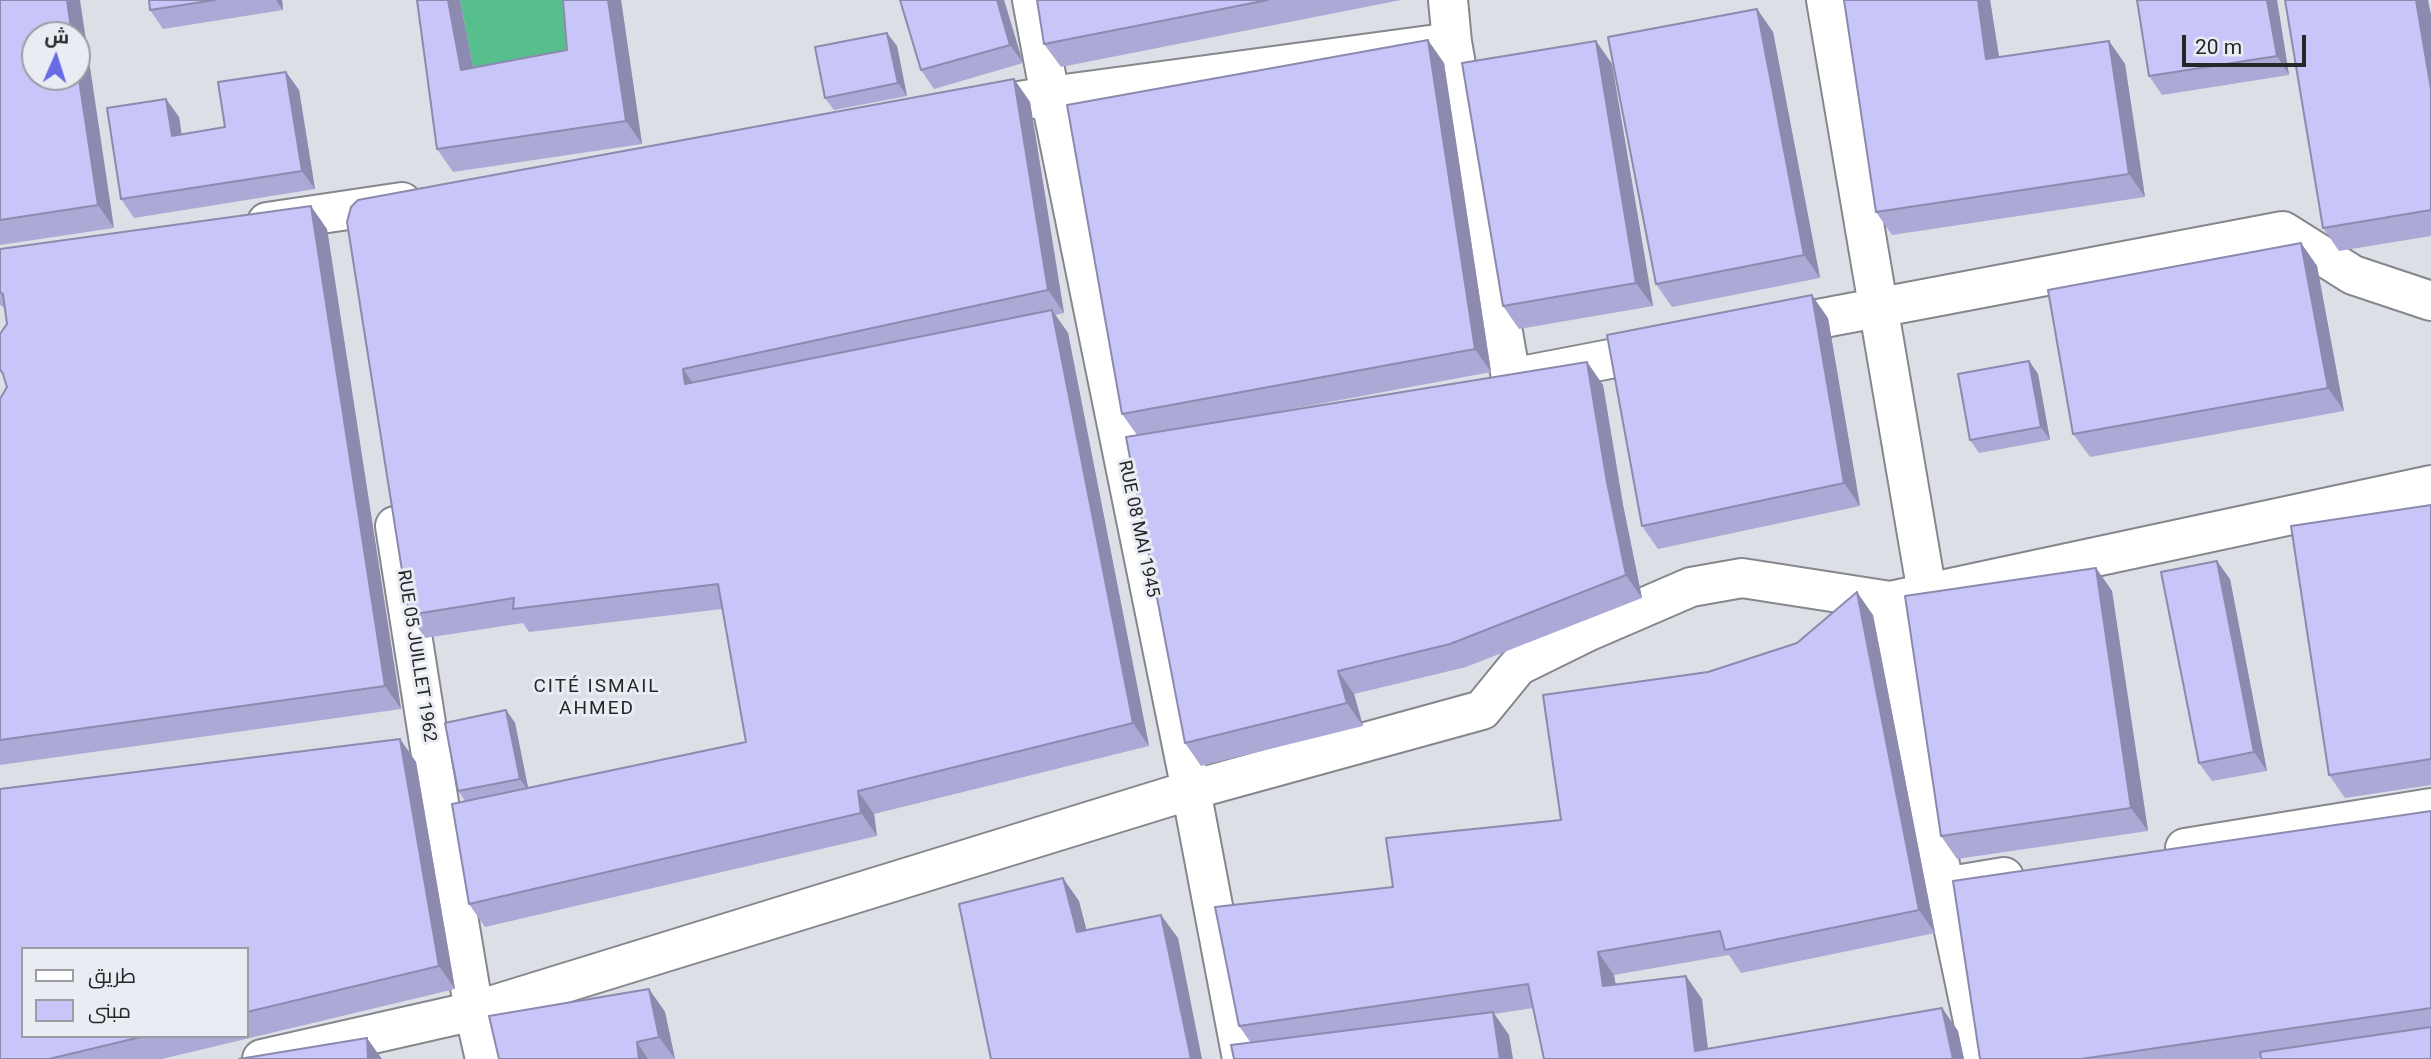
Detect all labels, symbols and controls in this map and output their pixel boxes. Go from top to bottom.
north arrow [21,21,91,91]
scale bar [2186,21,2310,65]
text: ش [44,24,70,49]
text: 20 m [2195,35,2242,59]
street label: RUE 08 MAI 1945 [1113,458,1163,600]
street label: RUE 05 JUILLET 1962 [392,568,440,744]
district label: CITÉ ISMAIL AHMED [535,676,659,720]
legend [21,947,248,1038]
text: طريق [88,964,136,988]
text: مبنى [88,999,131,1023]

